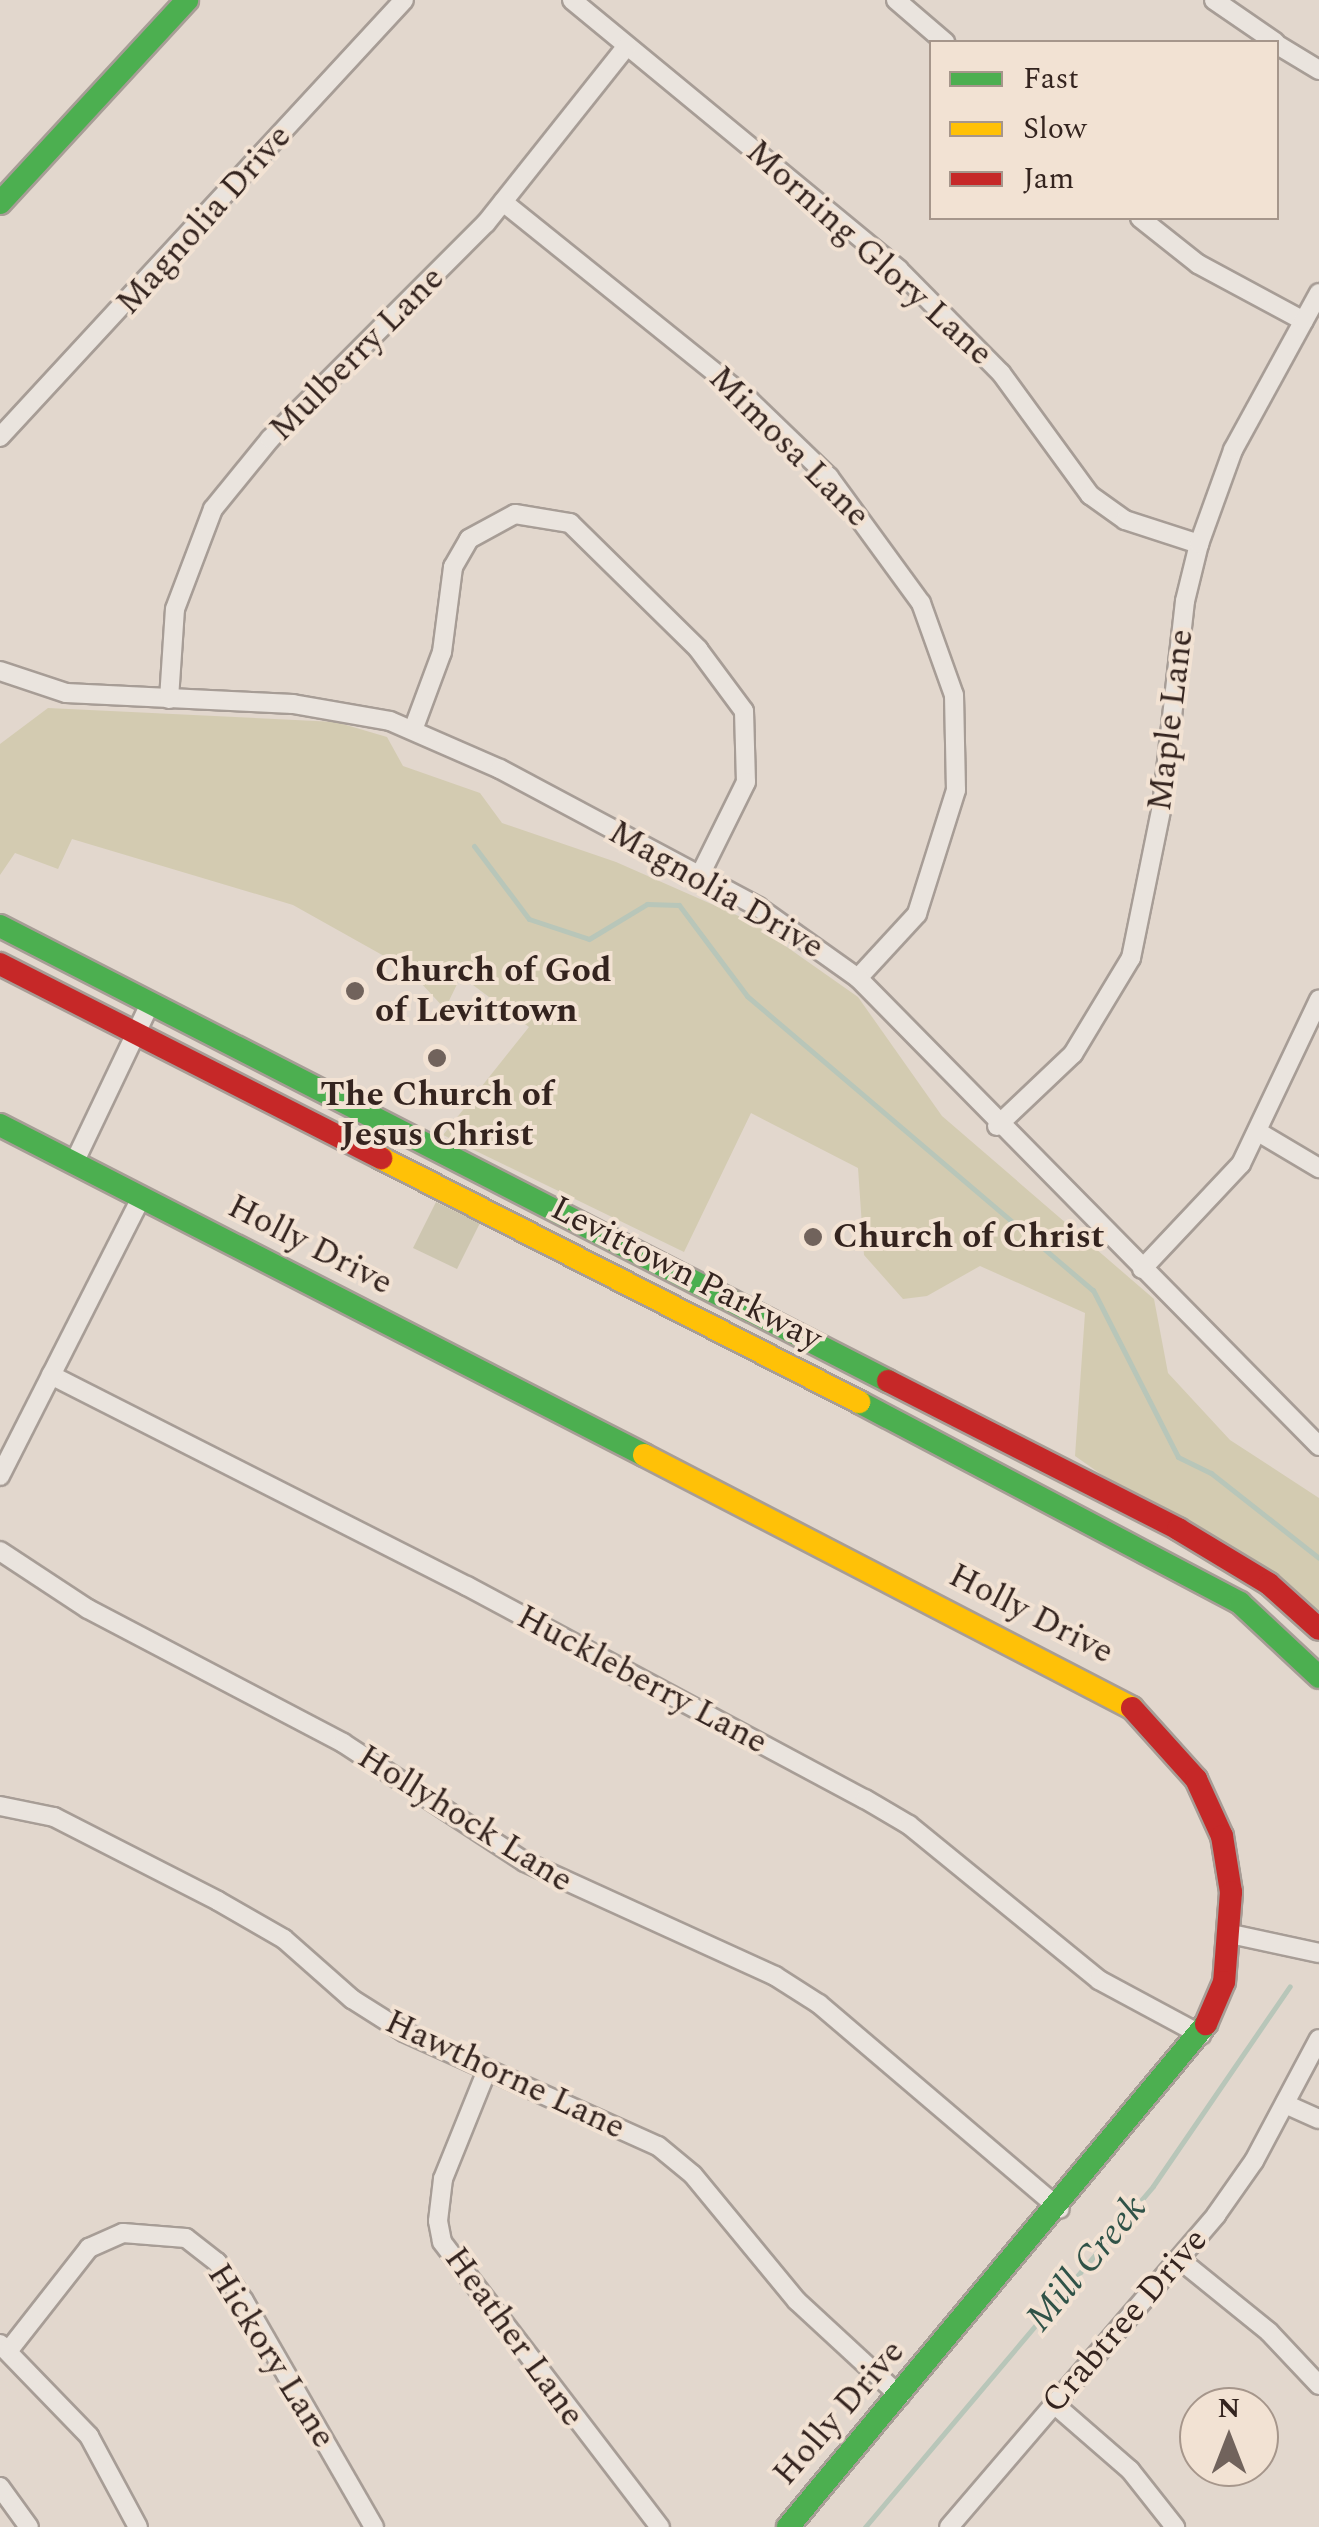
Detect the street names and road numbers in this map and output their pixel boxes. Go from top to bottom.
street label: Magnolia Drive [108,116,300,324]
street label: Morning Glory Lane [737,131,1001,375]
street label: Mulberry Lane [261,258,453,450]
street label: Mimosa Lane [700,358,878,536]
street label: Maple Lane [1139,627,1203,813]
street label: Magnolia Drive [601,811,831,969]
street label: Holly Drive [221,1186,399,1304]
street label: Levittown Parkway [544,1188,828,1360]
street label: Holly Drive [942,1555,1120,1673]
street label: Huckleberry Lane [510,1596,774,1764]
street label: Hollyhock Lane [350,1736,580,1902]
street label: Hawthorne Lane [378,2001,632,2149]
street label: Crabtree Drive [1033,2220,1217,2422]
street label: Heather Lane [435,2239,593,2435]
street label: Hickory Lane [198,2256,344,2456]
street label: Holly Drive [764,2332,914,2494]

